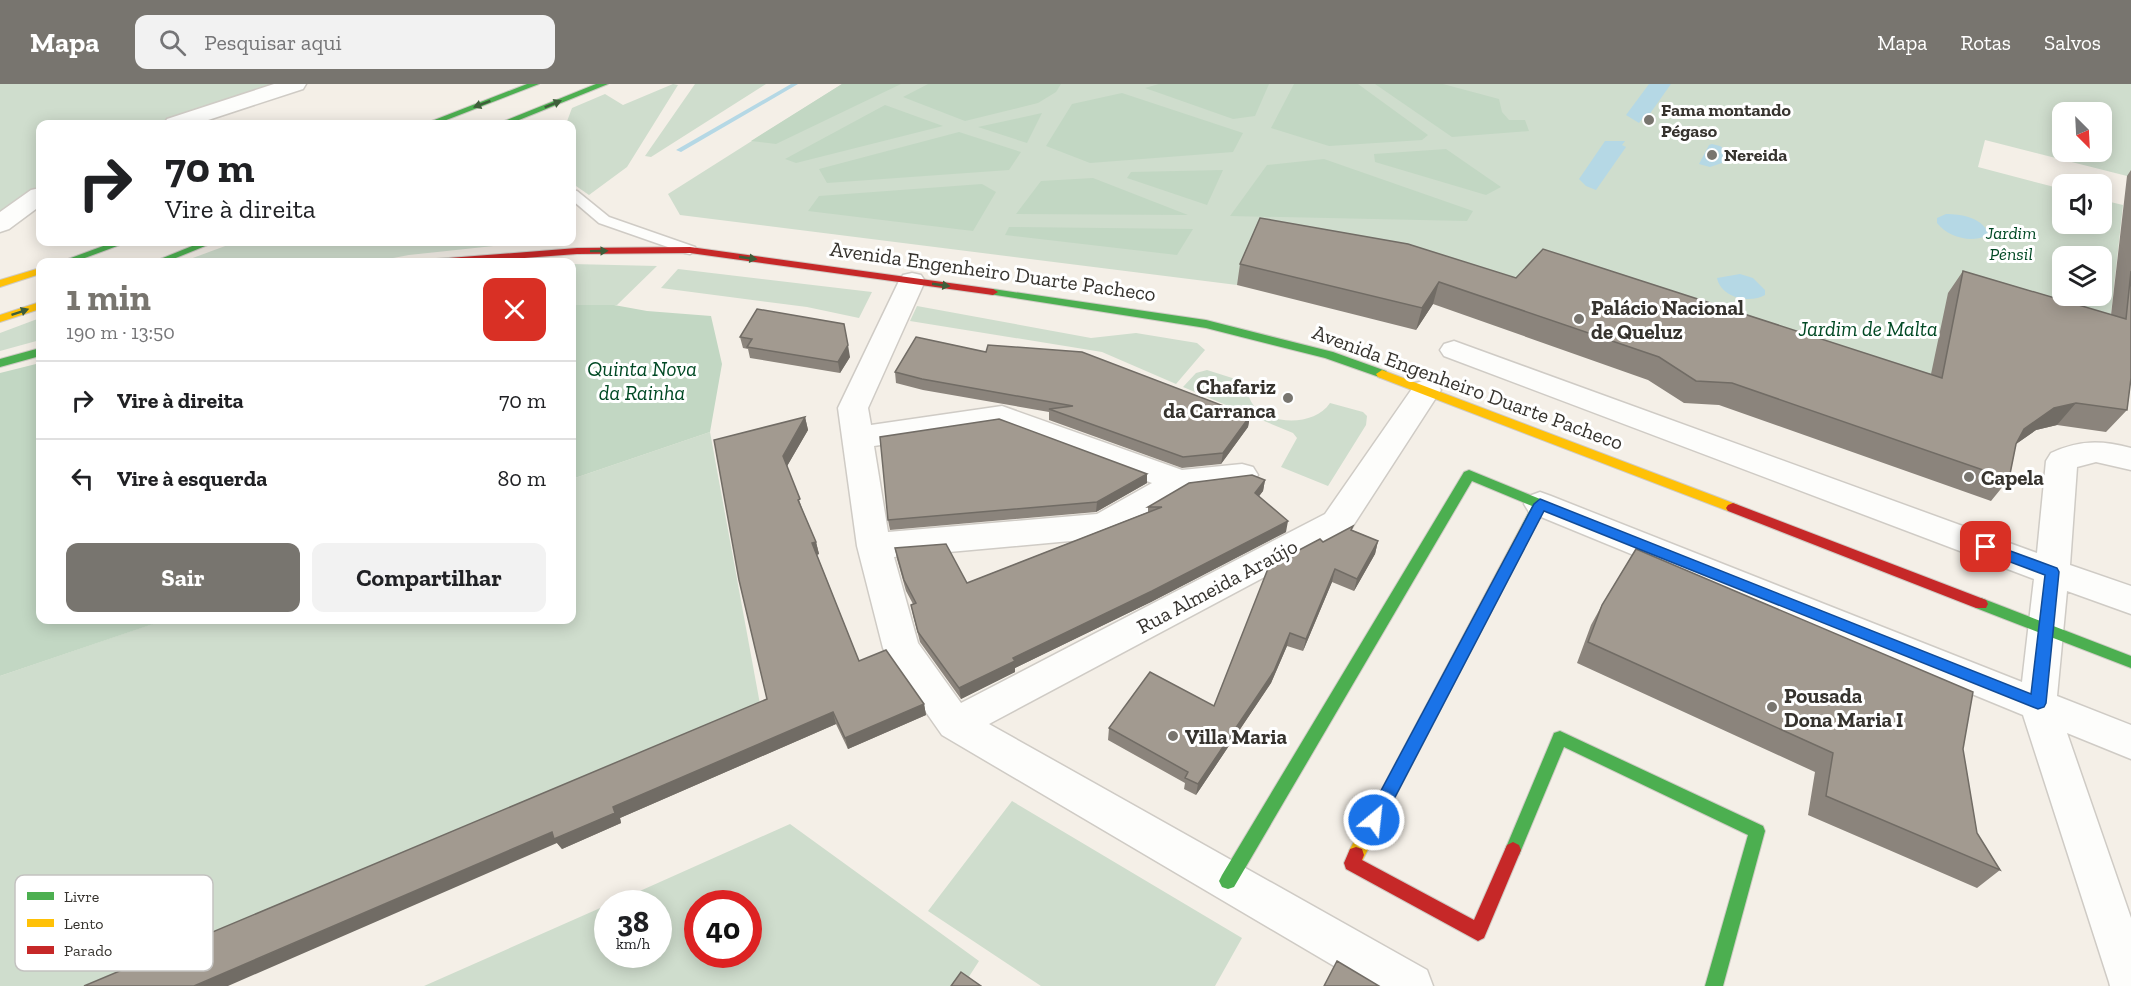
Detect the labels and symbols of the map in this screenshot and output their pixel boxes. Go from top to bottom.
one-way arrow [544,99,562,108]
place label: Fama montando Pégaso [1661,99,1791,142]
one-way arrow [473,100,491,109]
north arrow [2052,102,2112,162]
marker: Fama montando Pégaso [1642,113,1656,127]
place label: Nereida [1724,144,1787,166]
marker: Nereida [1705,148,1719,162]
park label: Jardim Pênsil [1985,222,2036,265]
street label: Avenida Engenheiro Duarte Pacheco [829,236,1157,306]
one-way arrow [589,246,608,256]
one-way arrow [738,253,757,262]
one-way arrow [931,280,950,289]
place label: Palácio Nacional de Queluz [1591,295,1744,344]
one-way arrow [11,306,29,316]
marker: Palácio Nacional de Queluz [1572,312,1586,326]
park label: Jardim de Malta [1797,316,1938,341]
street label: Avenida Engenheiro Duarte Pacheco [1309,319,1627,455]
park label: Quinta Nova da Rainha [587,356,697,405]
place label: Chafariz da Carranca [1163,374,1276,423]
marker: Chafariz da Carranca [1281,391,1295,405]
place label: Capela [1981,465,2044,490]
marker: Capela [1962,470,1976,484]
pin [1960,521,2011,572]
street label: Rua Almeida Araújo [1132,533,1302,640]
place label: Pousada Dona Maria I [1784,683,1904,732]
marker: Pousada Dona Maria I [1765,700,1779,714]
place label: Villa Maria [1185,724,1288,749]
marker: Villa Maria [1166,729,1180,743]
position arrow [1342,788,1406,852]
legend [15,875,213,971]
text: Livre [64,887,99,906]
speed limit sign: 40 [684,890,762,968]
text: Lento [64,914,104,933]
text: Parado [64,941,112,960]

